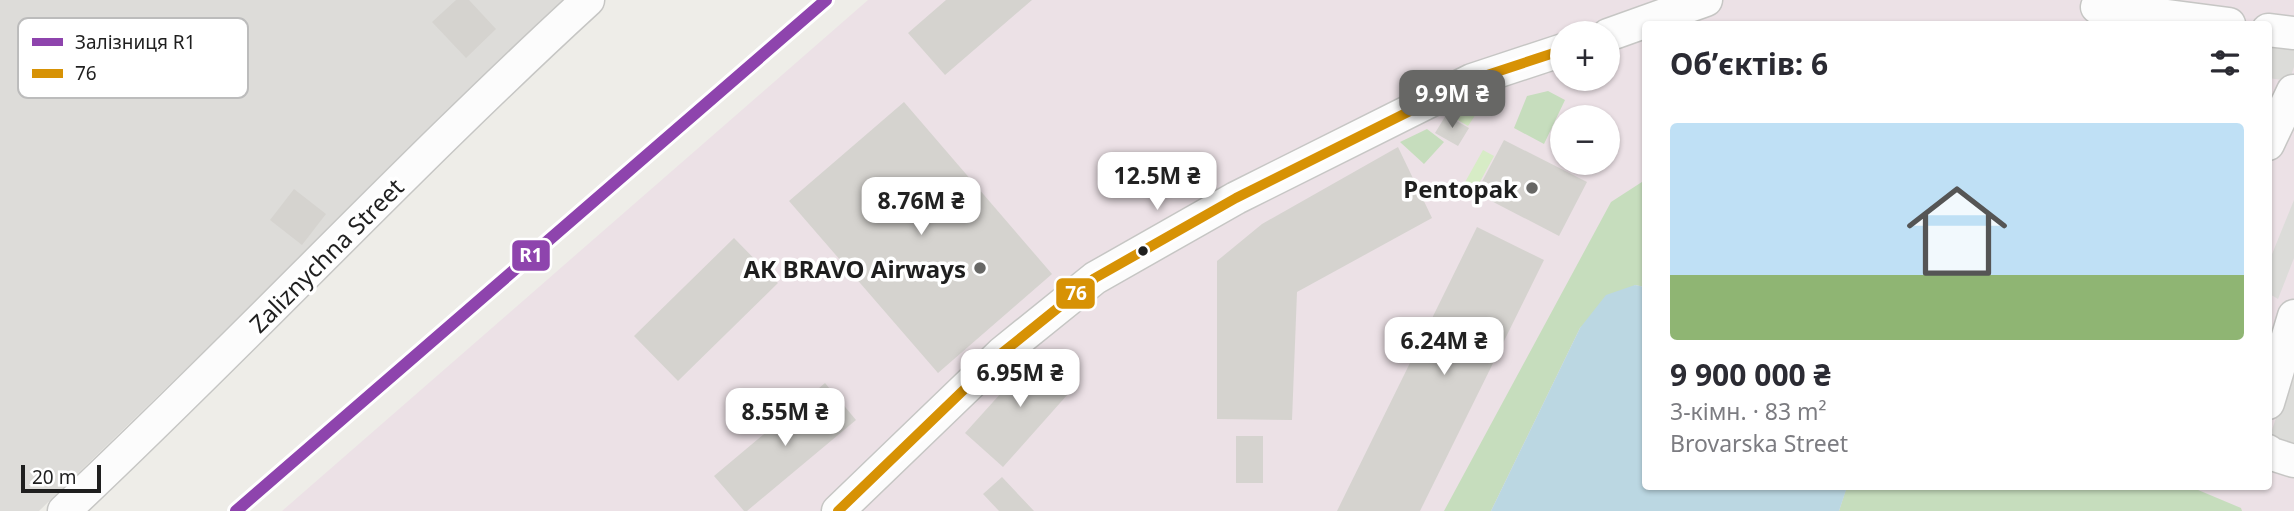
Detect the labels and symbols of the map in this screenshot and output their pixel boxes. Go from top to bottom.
legend [18,18,248,98]
text: Залізниця R1 [75,29,196,55]
text: 76 [75,60,97,86]
pin: 9.9M ₴ [1395,71,1509,130]
pin: 12.5M ₴ [1092,152,1222,212]
street label: Zaliznychna Street [242,170,411,339]
place label: Pentopak [1403,172,1518,205]
pin: 8.76M ₴ [856,177,986,237]
marker: Pentopak [1524,180,1540,196]
line badge: R1 [511,239,551,272]
text: R1 [519,242,543,268]
unlabelled marker [1136,244,1150,258]
place label: АК BRAVO Airways [743,252,966,285]
marker: АК BRAVO Airways [972,260,988,276]
line badge: 76 [1055,277,1096,310]
text: 76 [1065,280,1087,306]
pin: 6.24M ₴ [1379,318,1509,377]
pin: 6.95M ₴ [955,350,1085,409]
pin: 8.55M ₴ [720,388,850,448]
scale bar [21,462,102,494]

